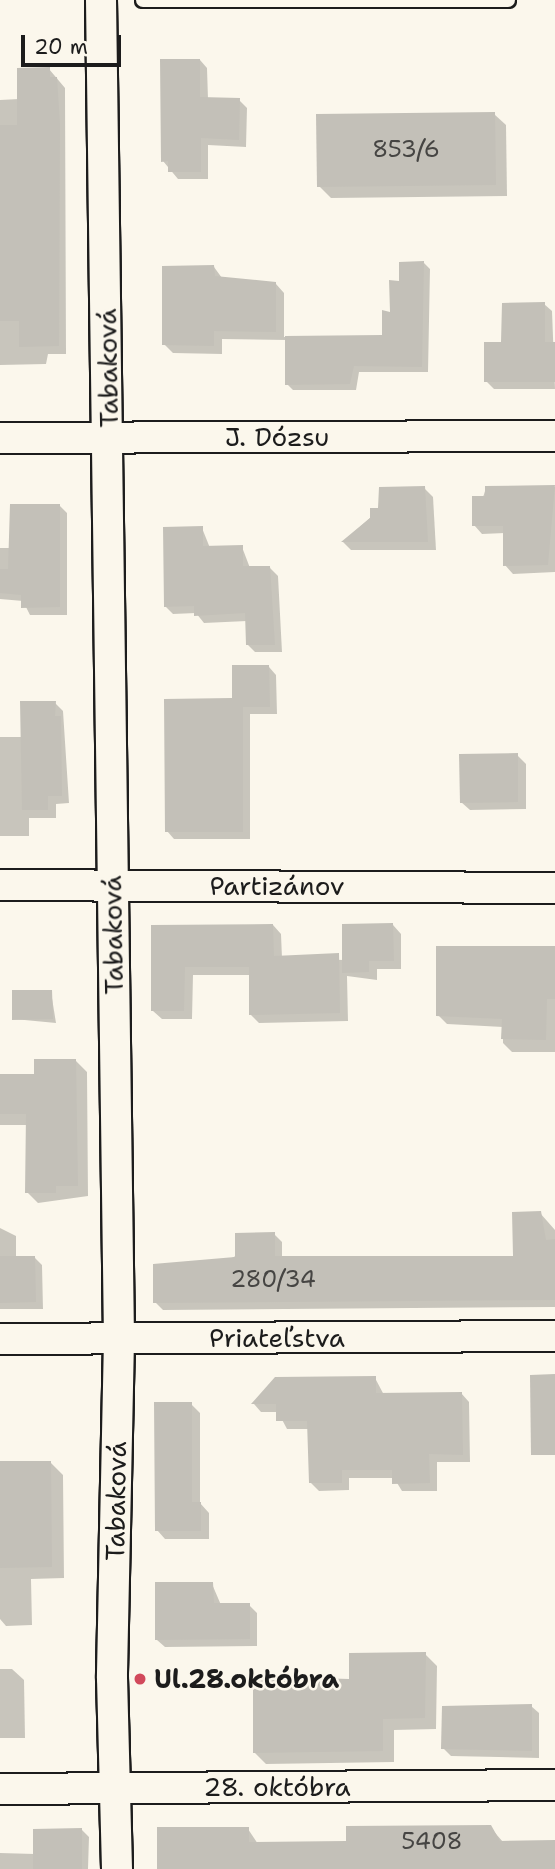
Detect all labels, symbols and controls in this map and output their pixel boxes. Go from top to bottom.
scale bar [24,21,124,65]
text: 20 m [34,33,88,61]
house number: 853/6 [372,135,440,163]
street label: Tabaková [91,308,125,428]
street label: J. Dózsu [225,421,329,453]
street label: Partizánov [209,870,345,902]
street label: Tabaková [96,875,130,995]
house number: 280/34 [230,1265,316,1293]
street label: Priateľstva [209,1322,345,1354]
street label: Tabaková [99,1441,133,1561]
place label: Ul.28.októbra [154,1663,339,1695]
marker: Ul.28.októbra [132,1671,148,1687]
street label: 28. októbra [203,1771,351,1803]
house number: 5408 [401,1827,463,1855]

